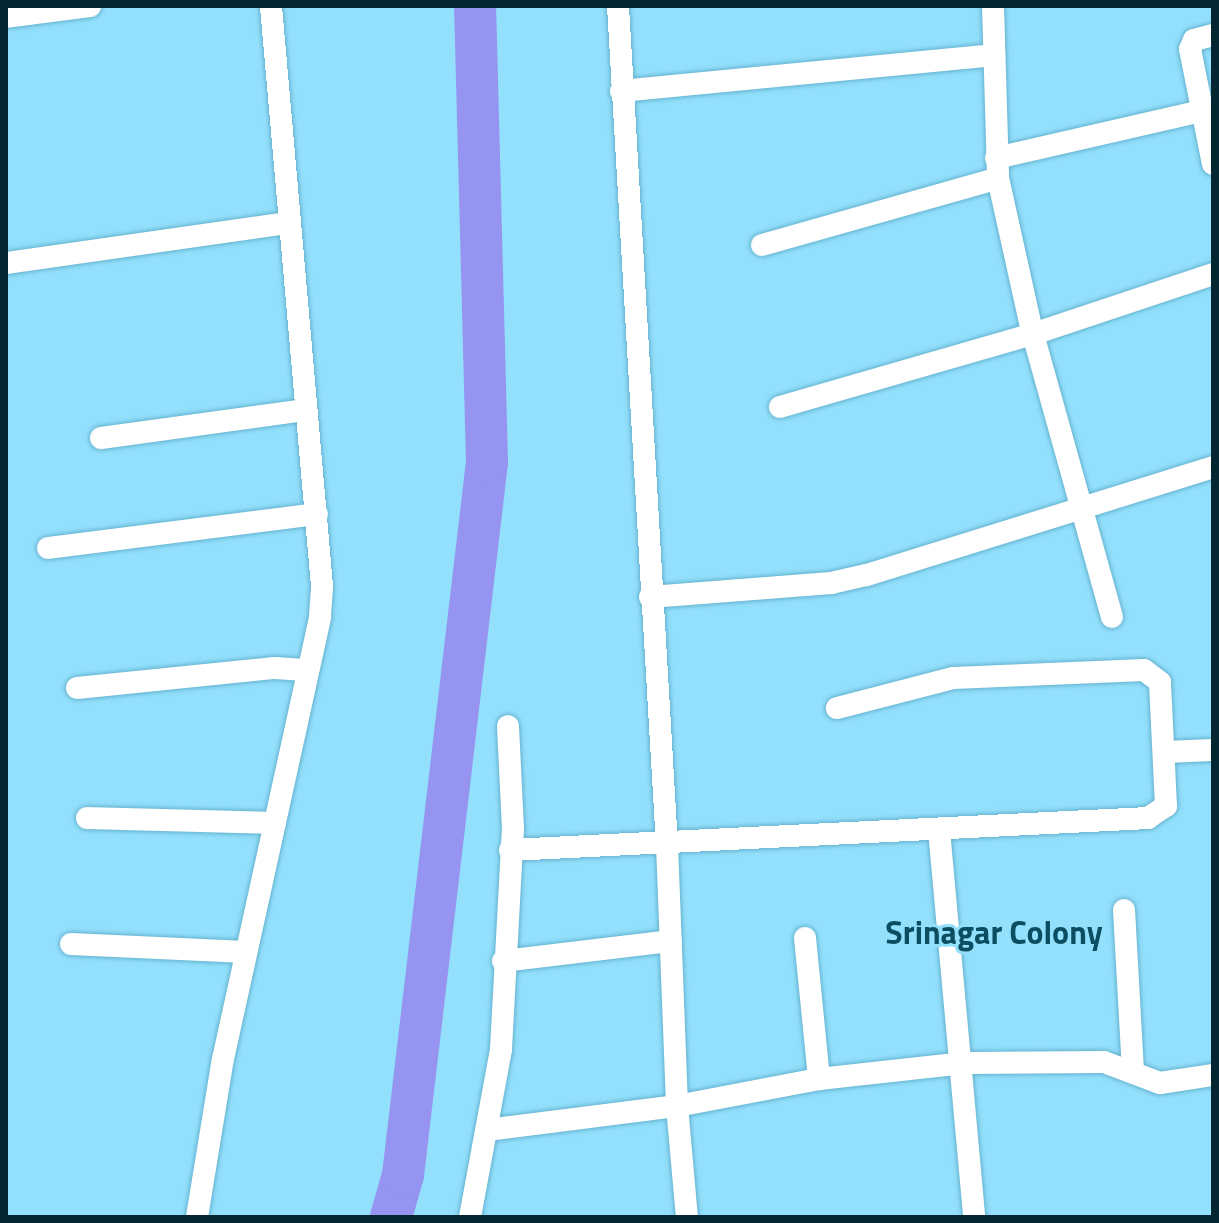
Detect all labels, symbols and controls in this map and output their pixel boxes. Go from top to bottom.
district label: Srinagar Colony [885,913,1103,951]

